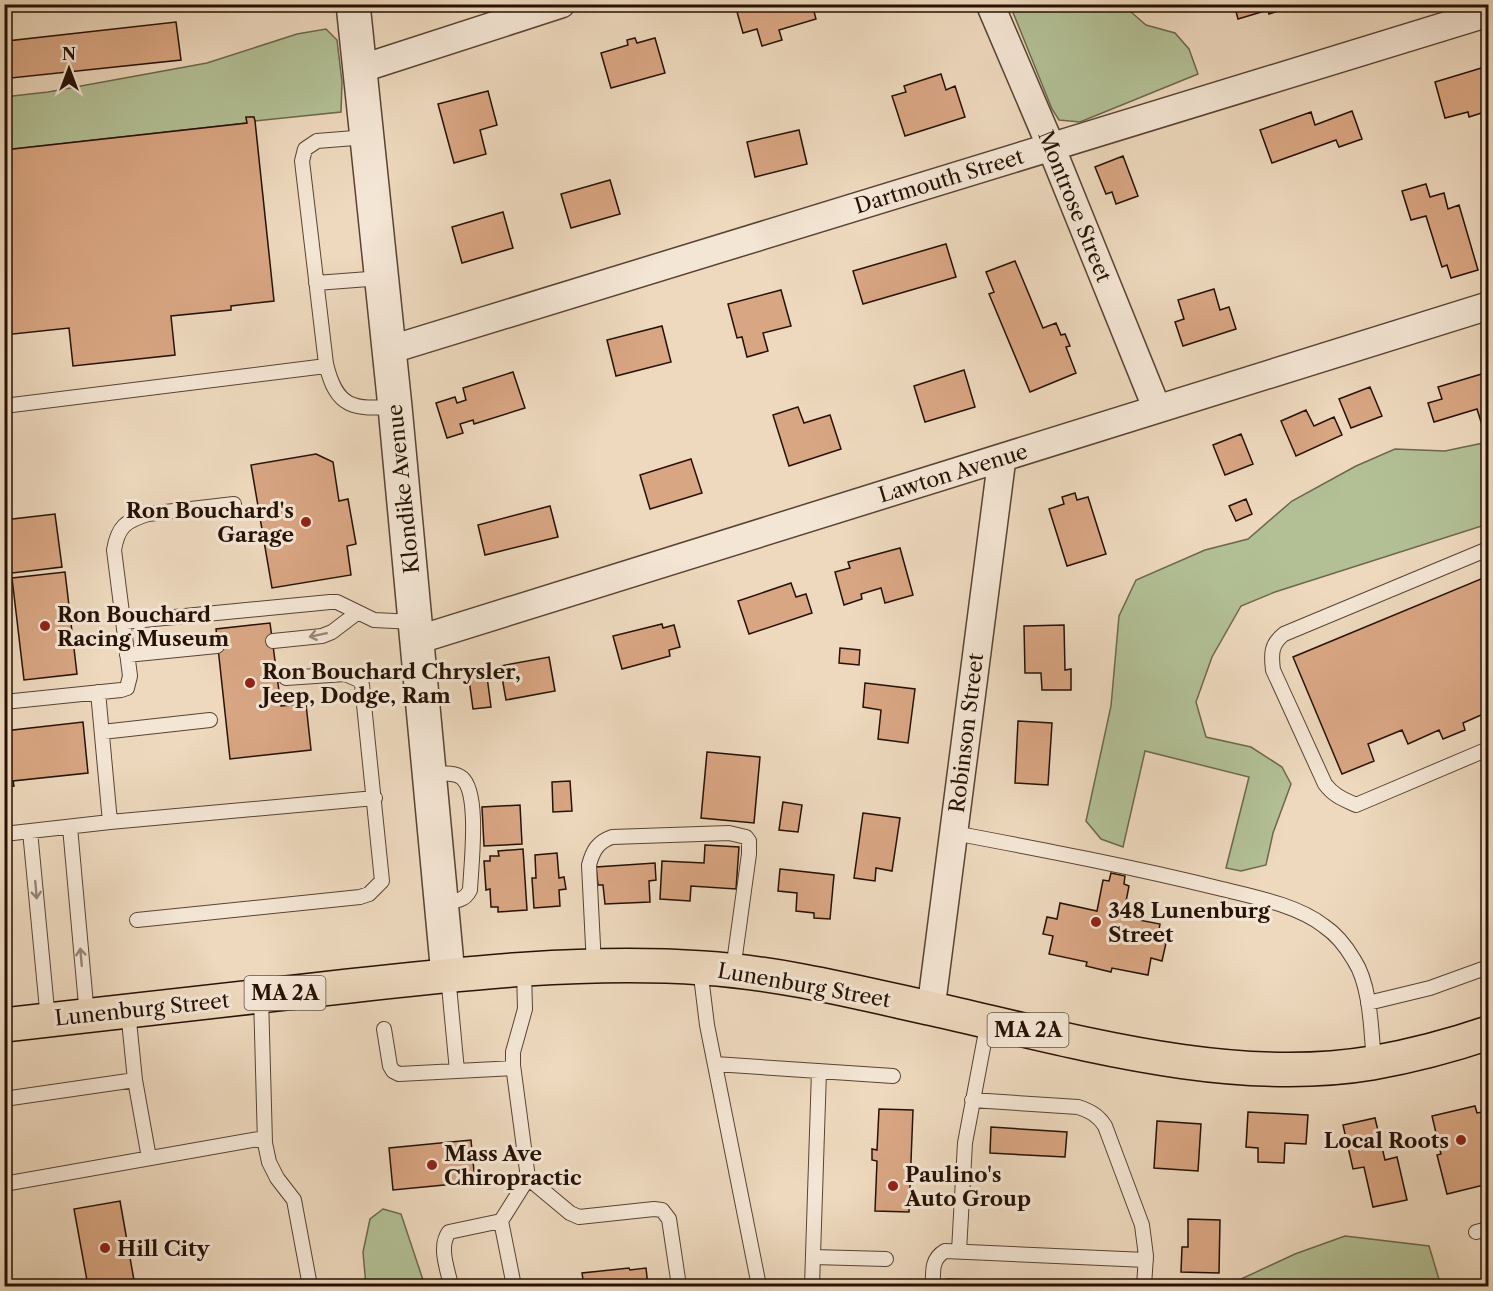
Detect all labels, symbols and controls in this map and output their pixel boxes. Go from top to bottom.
north arrow [39,39,99,99]
text: N [62,44,76,64]
street label: Montrose Street [1033,126,1117,286]
street label: Dartmouth Street [851,143,1027,219]
street label: Klondike Avenue [382,403,424,575]
street label: Lawton Avenue [875,438,1031,508]
place label: Ron Bouchard's Garage [126,498,294,547]
marker: Ron Bouchard's Garage [299,515,313,529]
place label: Ron Bouchard Racing Museum [57,602,229,651]
marker: Ron Bouchard Racing Museum [38,619,52,633]
one-way arrow [309,630,328,642]
street label: Robinson Street [944,651,988,814]
place label: Ron Bouchard Chrysler, Jeep, Dodge, Ram [258,659,521,708]
marker: Ron Bouchard Chrysler, Jeep, Dodge, Ram [243,676,257,690]
one-way arrow [31,879,42,899]
place label: 348 Lunenburg Street [1108,898,1271,947]
marker: 348 Lunenburg Street [1089,915,1103,929]
one-way arrow [75,948,86,968]
street label: Lunenburg Street [716,957,893,1013]
road number: MA 2A [244,976,326,1010]
street label: Lunenburg Street [54,987,231,1031]
road number: MA 2A [988,1013,1068,1047]
place label: Local Roots [1324,1128,1449,1153]
marker: Local Roots [1454,1133,1468,1147]
place label: Mass Ave Chiropractic [444,1141,582,1190]
marker: Mass Ave Chiropractic [425,1158,439,1172]
place label: Paulino's Auto Group [904,1162,1031,1211]
marker: Paulino's Auto Group [886,1179,900,1193]
place label: Hill City [117,1236,211,1261]
marker: Hill City [98,1241,112,1255]

